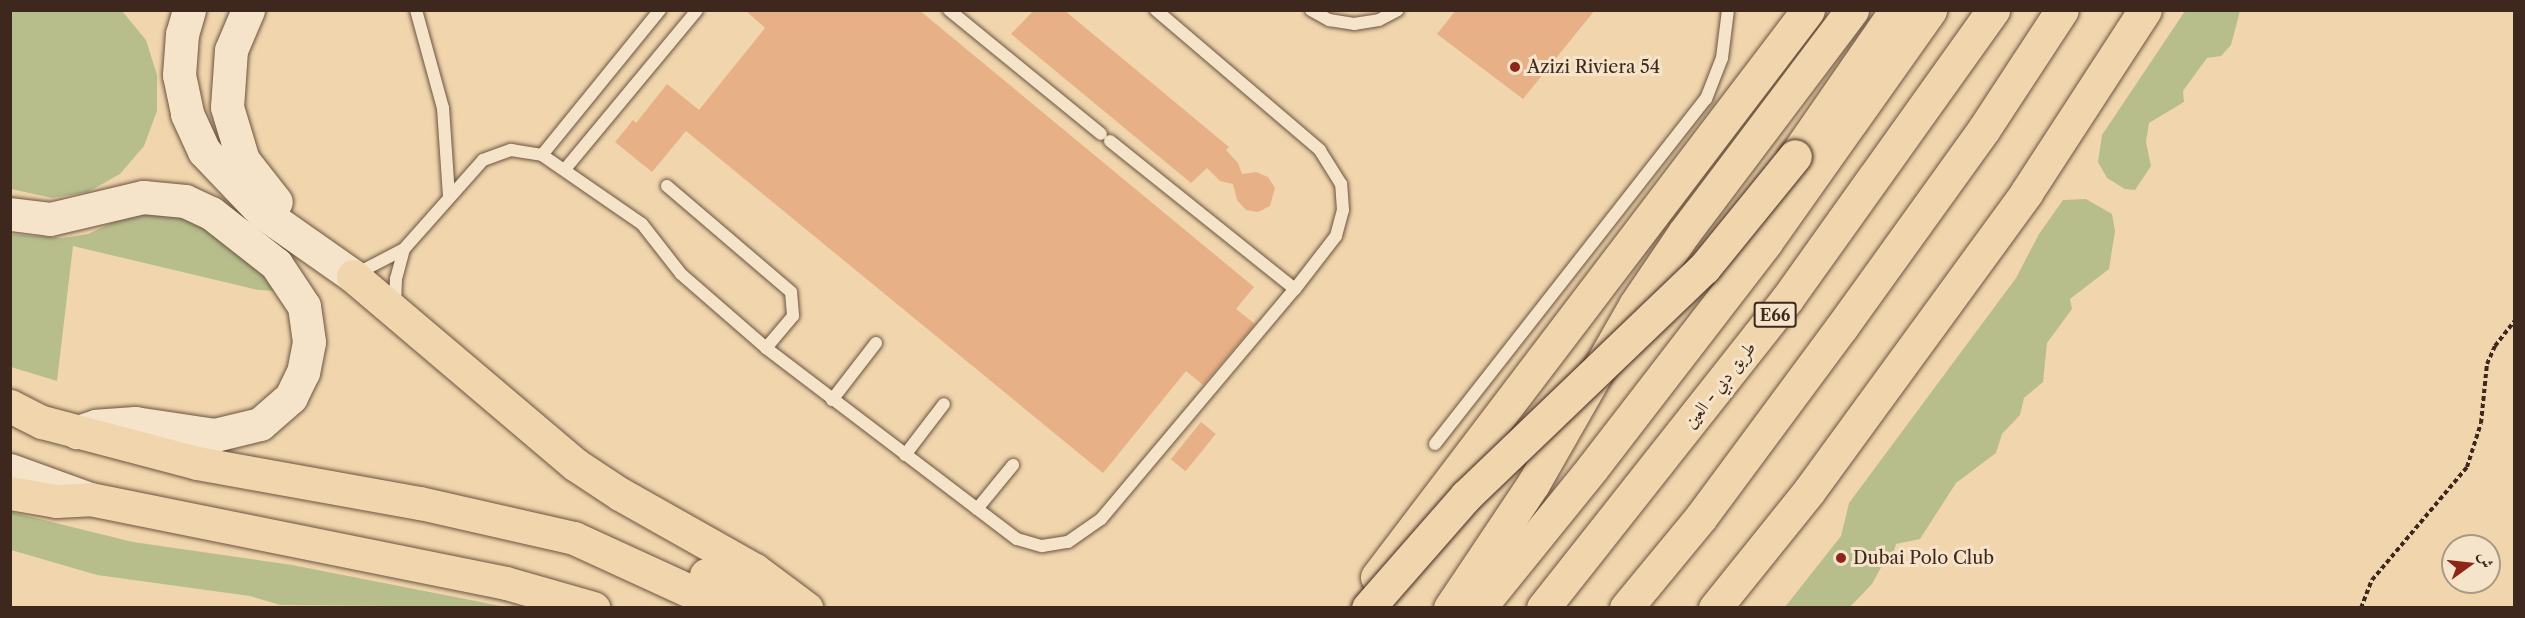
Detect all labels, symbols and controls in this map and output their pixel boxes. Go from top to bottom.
place label: Azizi Riviera 54 [1527,56,1660,78]
marker: Azizi Riviera 54 [1508,60,1522,74]
road number: E66 [1752,302,1798,328]
street label: طريق دبي - العين [1679,337,1761,433]
north arrow [2441,534,2501,594]
place label: Dubai Polo Club [1853,547,1994,569]
text: ش [2475,550,2498,570]
marker: Dubai Polo Club [1834,551,1848,565]

